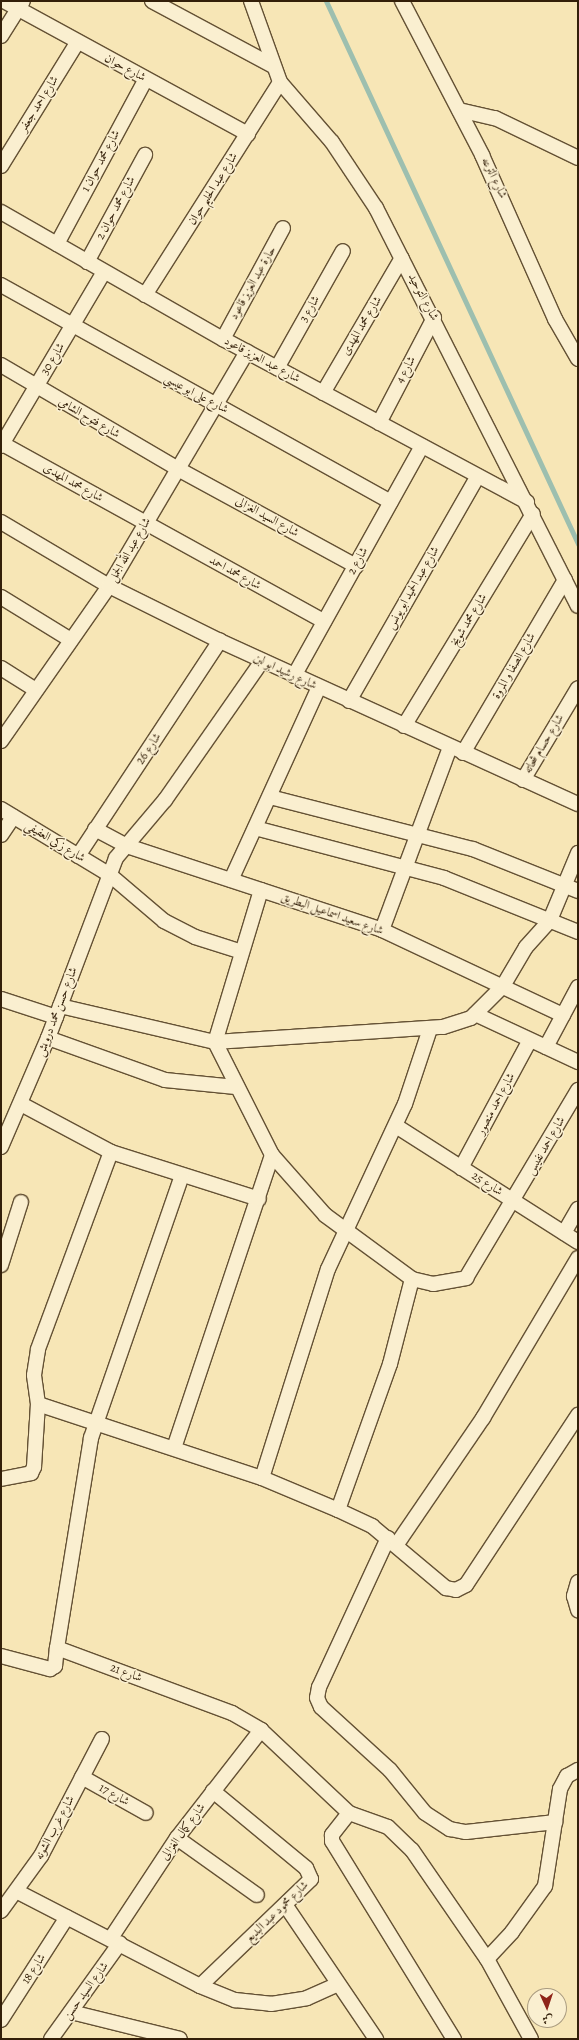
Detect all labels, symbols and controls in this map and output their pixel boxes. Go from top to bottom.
street label: شارع حوان [102,51,148,85]
street label: شارع احمد جعفر [16,73,62,135]
street label: شارع محمد حوان 1 [79,128,123,194]
street label: شارع عبد الحليم حوان [185,150,241,228]
street label: شارع الترعه [478,155,510,201]
street label: شارع محمد حوان 2 [93,174,139,242]
street label: حارة عبد العزيز قاعود [227,244,279,322]
street label: شارع التوحيد [405,271,441,323]
street label: شارع 3 [297,293,323,325]
street label: شارع محمد المهدى [339,294,385,358]
street label: شارع عبد العزيز قاعود [222,334,302,386]
street label: شارع 30 [38,340,68,378]
street label: شارع 4 [393,354,419,386]
street label: شارع على ابو عيسي [161,371,231,417]
street label: شارع فتوح الشامي [56,395,122,441]
street label: شارع محمد المهدى [40,461,106,505]
street label: شارع السيد الغزالى [233,494,301,540]
street label: شارع عبد الله الجمل [106,515,154,585]
street label: شارع عبد الحميد ابو يونس [383,544,443,632]
street label: شارع 2 [345,545,371,577]
street label: شارع محمد احمد [207,553,263,593]
street label: شارع محمد شويخ [448,591,490,649]
street label: شارع الصفا و المروة [489,631,539,701]
street label: شارع رشيد ابو لبن [251,651,319,693]
street label: شارع حسام شحاته [521,712,567,776]
street label: شارع 26 [134,731,164,767]
street label: شارع زكي العفيفي [22,818,88,866]
street label: شارع سعيد اسماعيل البطريق [279,890,385,938]
street label: شارع حسن محمد درويش [33,965,81,1059]
street label: شارع احمد منصور [474,1071,518,1137]
street label: شارع احمد نفيس [523,1114,569,1178]
street label: شارع 25 [469,1169,505,1199]
street label: شارع 21 [108,1661,144,1685]
street label: شارع 17 [96,1781,132,1809]
street label: شارع غرب الشونه [32,1793,78,1863]
street label: شارع كمال الغزالى [158,1801,208,1863]
street label: شارع محمود عبد البديع [242,1878,312,1946]
street label: شارع 18 [19,1951,49,1987]
street label: شارع السيد حسن [60,1959,112,2023]
north arrow [527,1988,567,2028]
text: ش [542,2012,553,2027]

